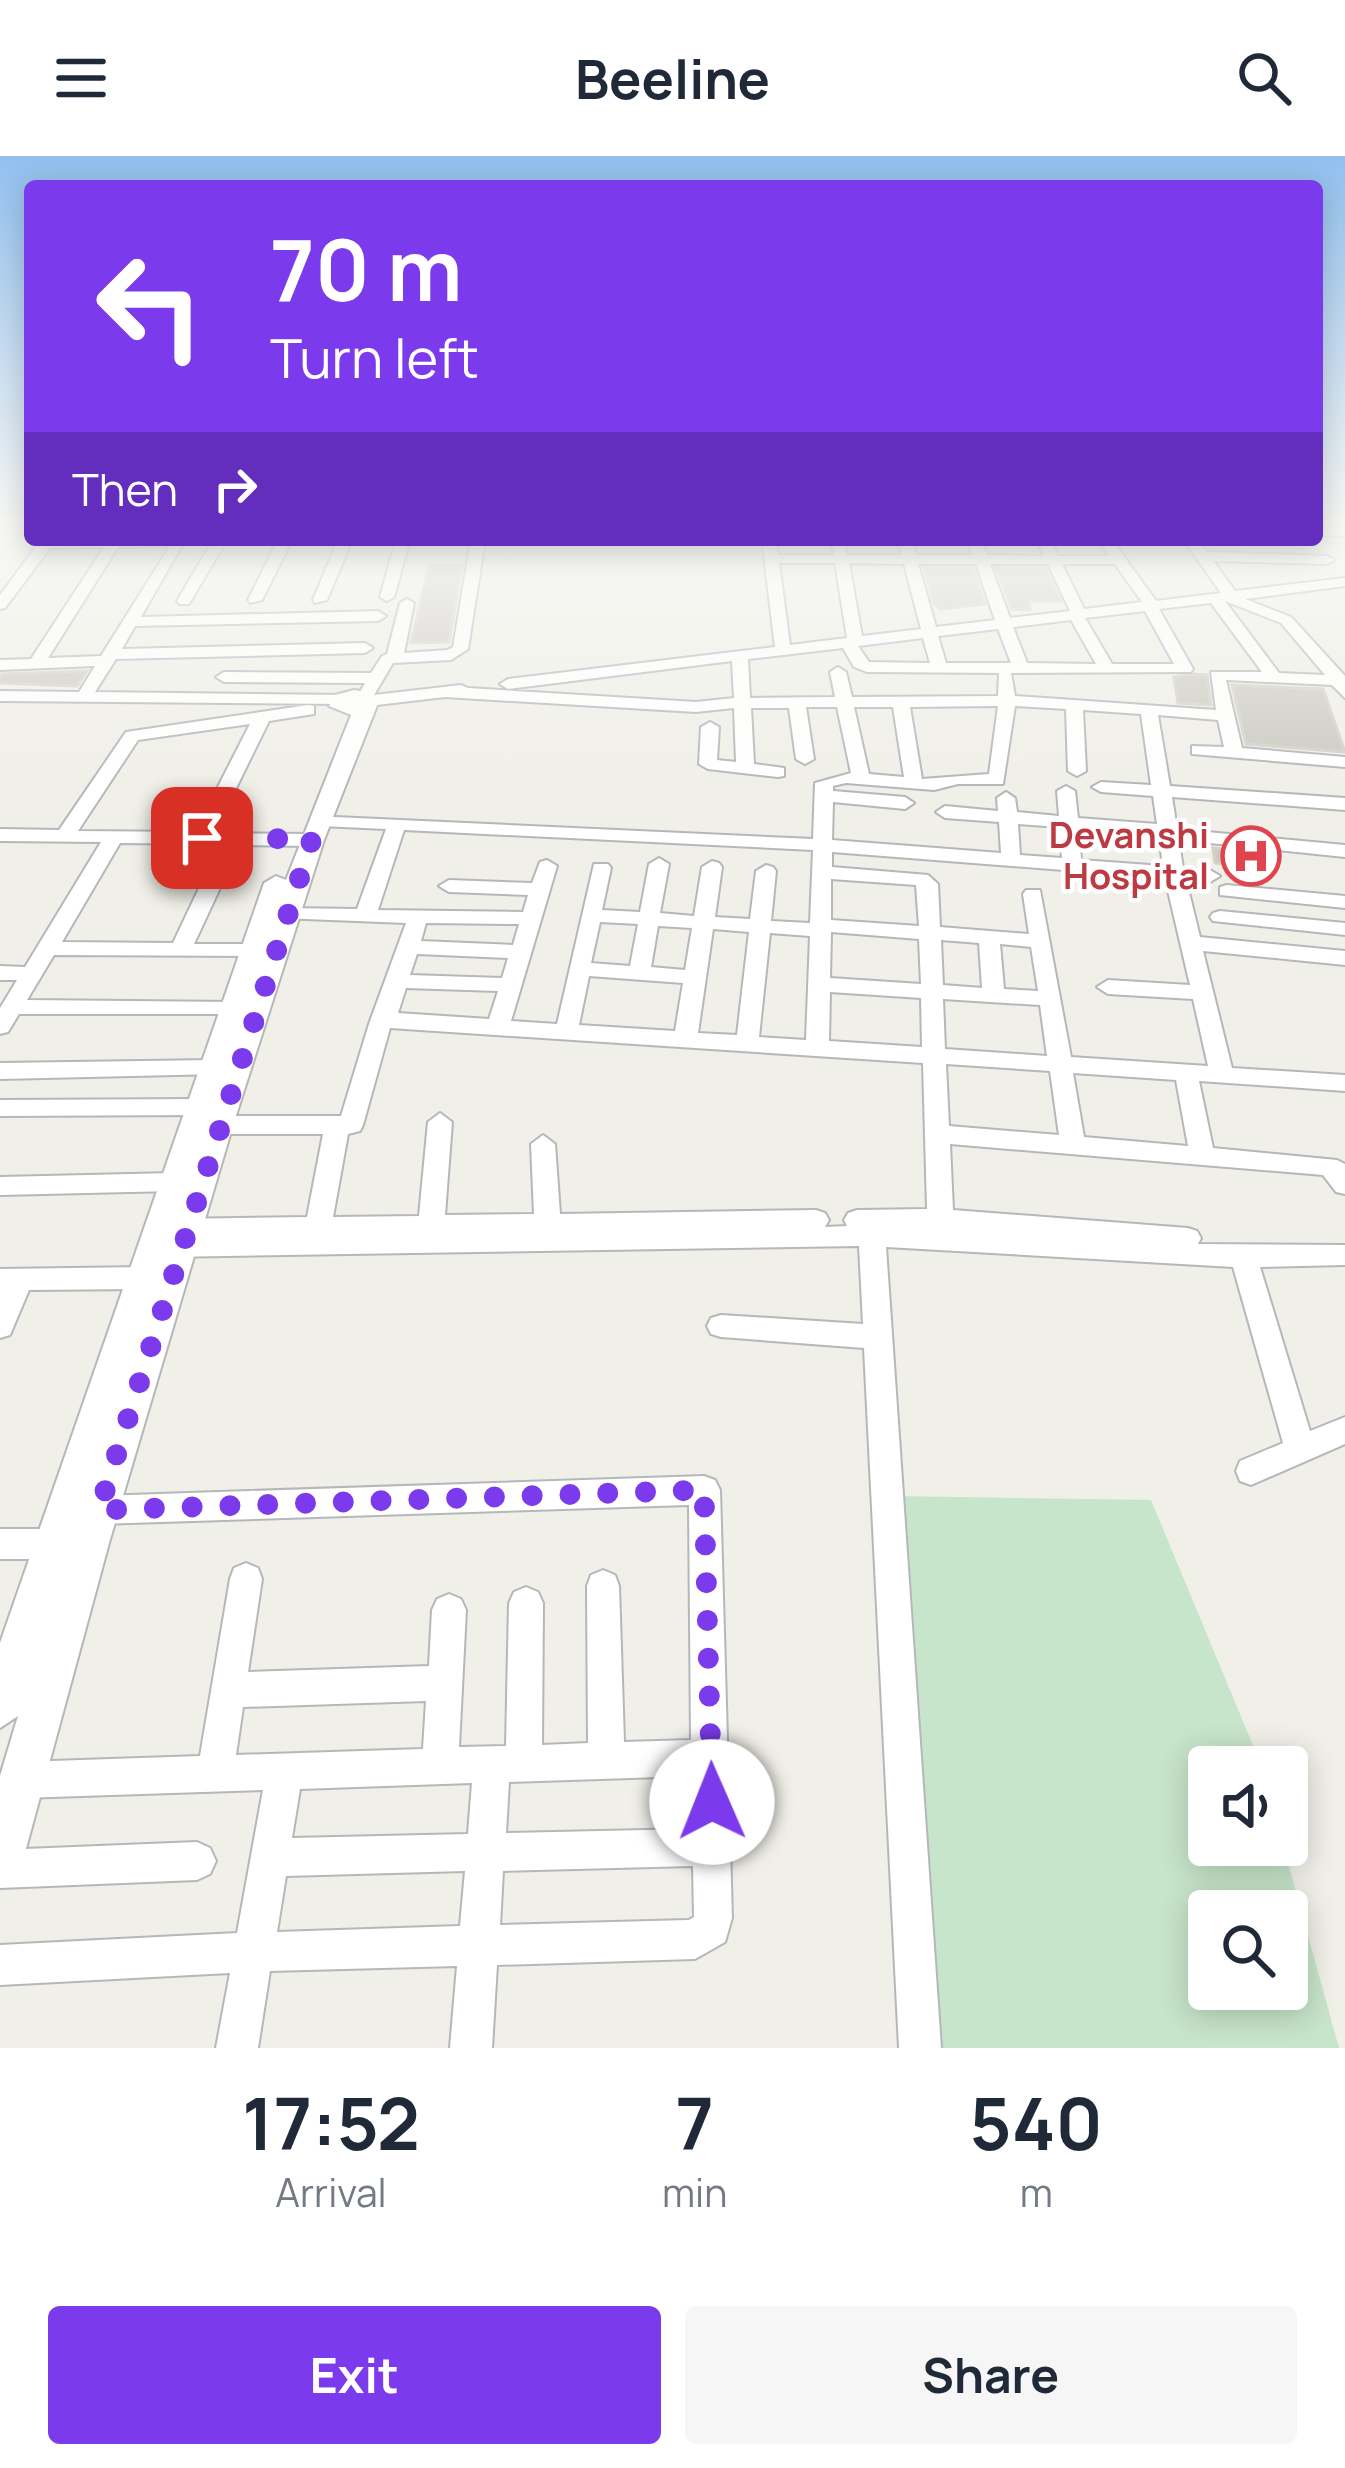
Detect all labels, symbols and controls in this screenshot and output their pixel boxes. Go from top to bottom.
text: Beeline [575,41,770,115]
icon: menu [48,45,114,111]
icon: search [1231,45,1297,111]
text: 70 m [270,211,462,326]
icon: left [72,228,228,384]
text: Turn left [270,320,479,394]
icon: right [202,456,268,522]
text: Then [72,458,178,520]
pin [151,787,253,889]
icon: arrive [169,805,235,871]
place label: Devanshi Hospital [1049,810,1209,900]
hospital icon: Devanshi Hospital [1220,825,1282,887]
position arrow [649,1739,775,1865]
map controls [1188,1746,1308,2010]
button: sound [1188,1746,1308,1866]
button: search [1188,1890,1308,2010]
text: 17:52 [242,2073,420,2172]
text: 7 [675,2073,714,2172]
text: 540 [969,2073,1103,2172]
text: Arrival [275,2165,387,2219]
text: min [662,2165,727,2219]
text: m [1020,2165,1053,2219]
button: Exit [48,2306,661,2444]
button: Share [685,2306,1297,2444]

